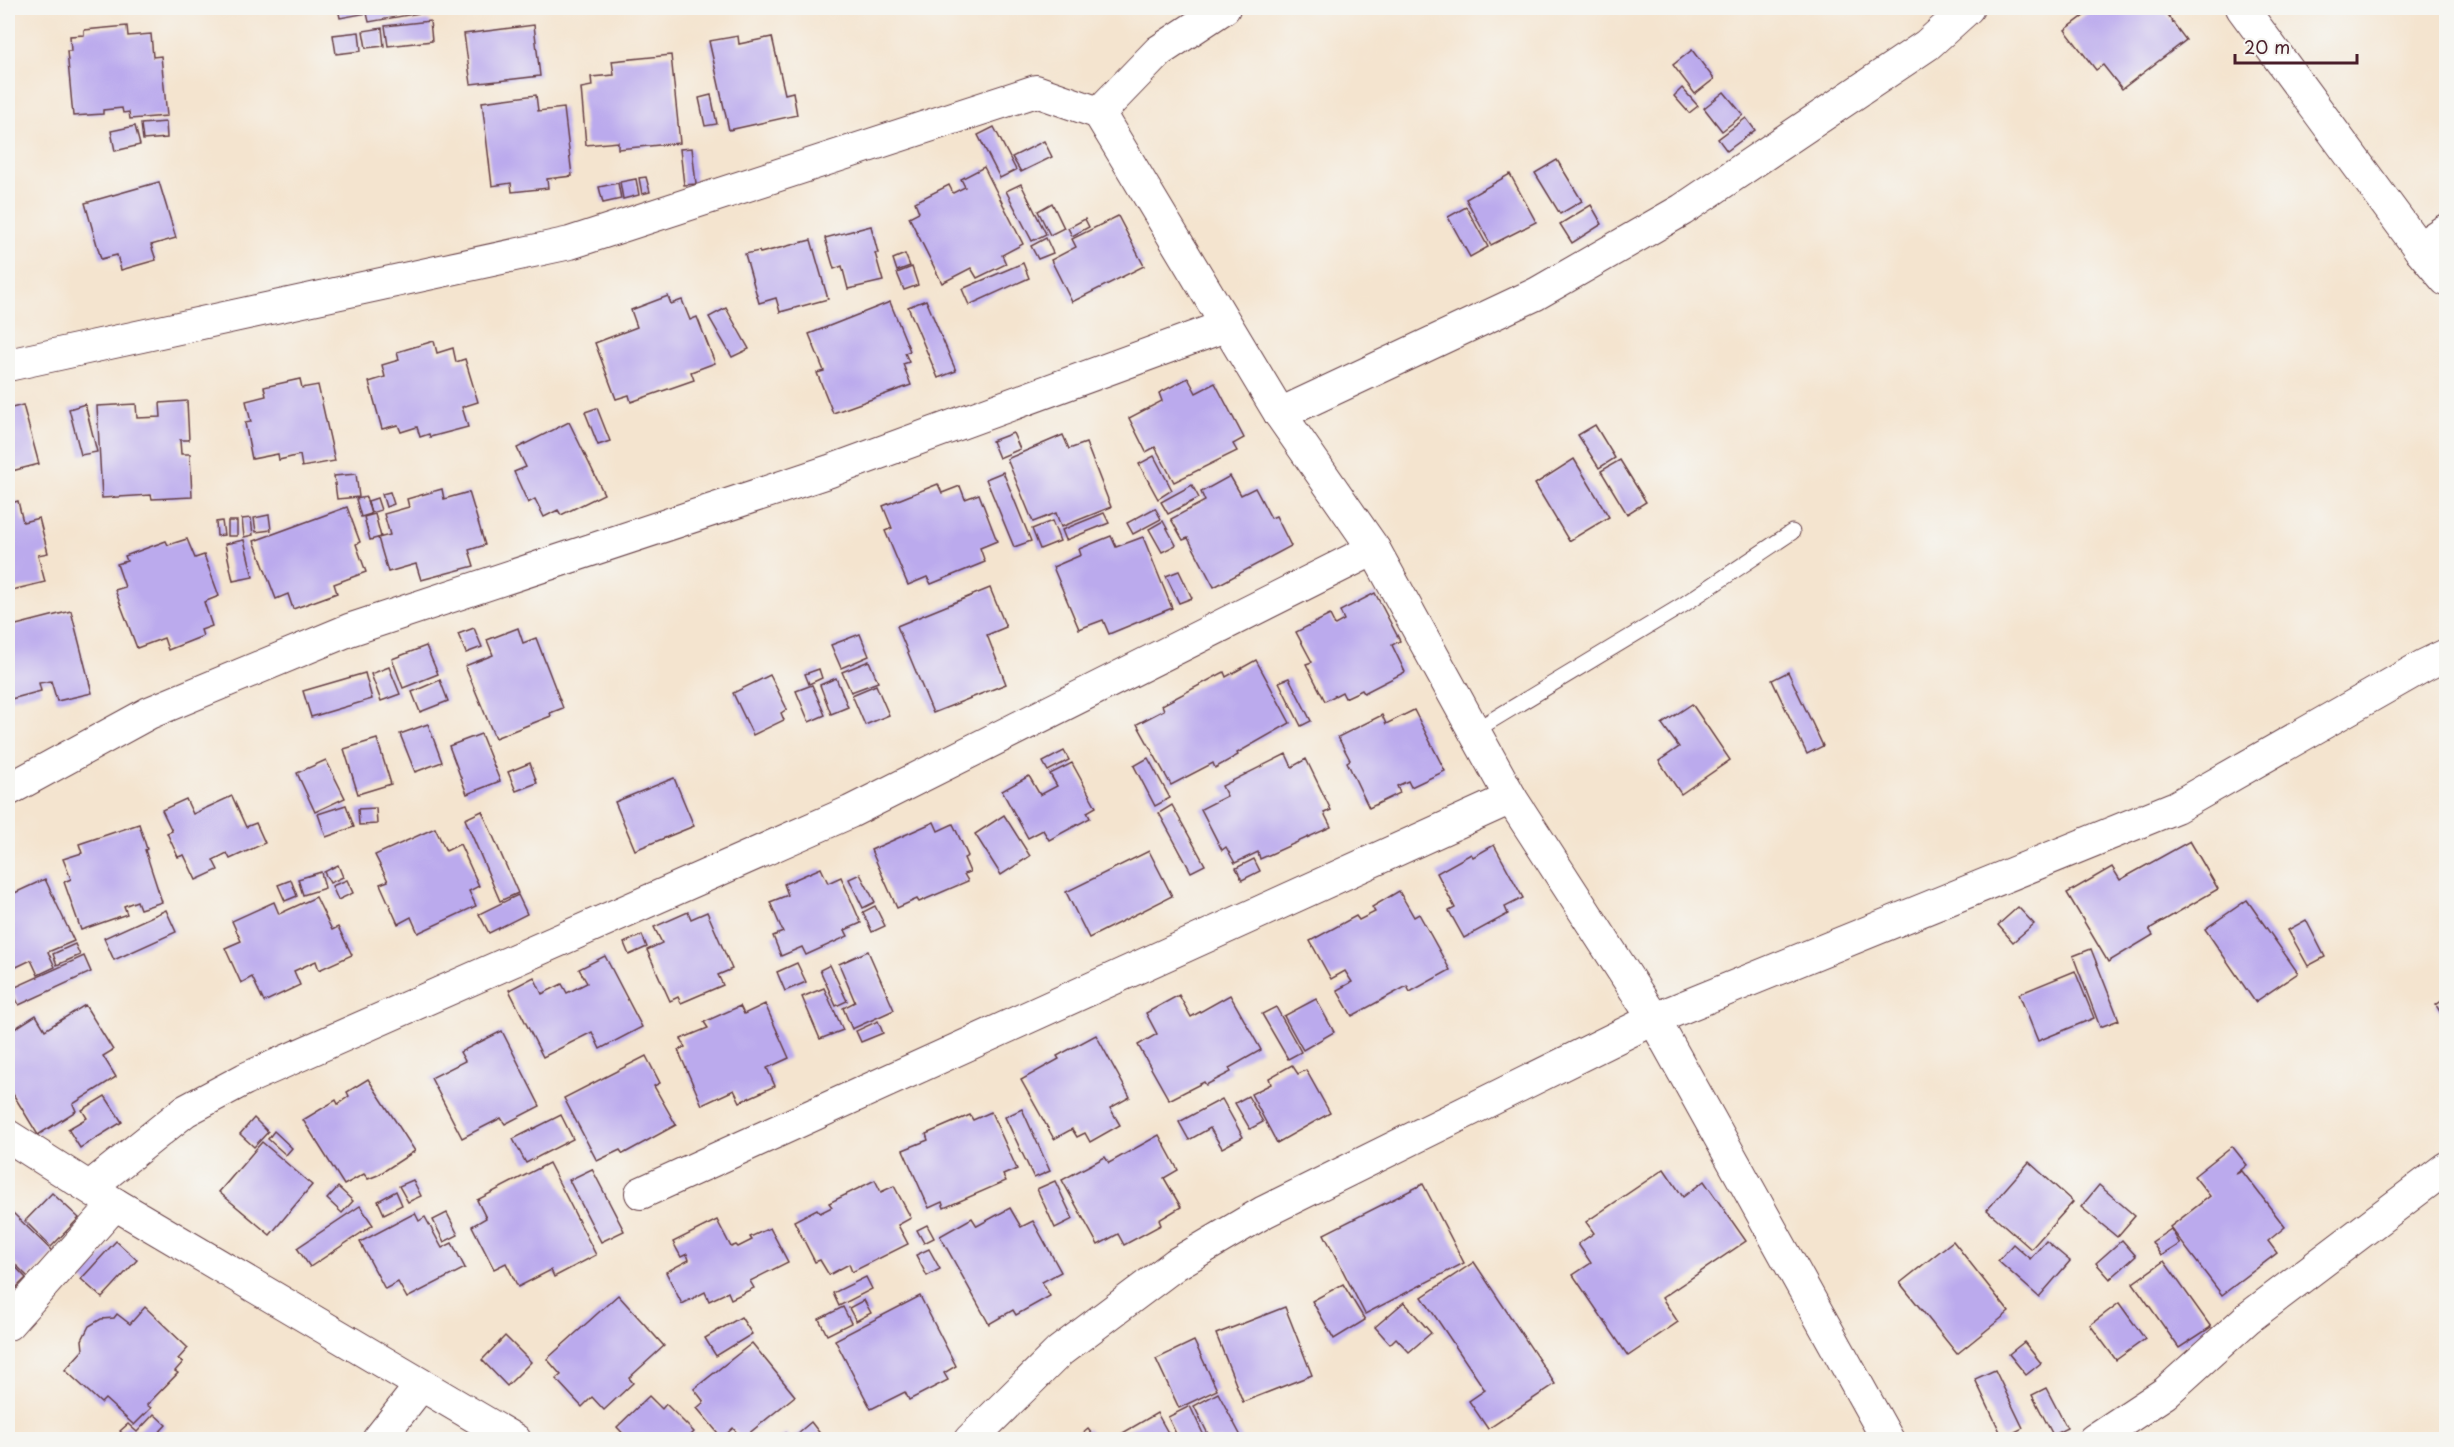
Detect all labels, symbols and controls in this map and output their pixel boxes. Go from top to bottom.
scale bar [2235,27,2356,65]
text: 20 m [2244,33,2290,60]

